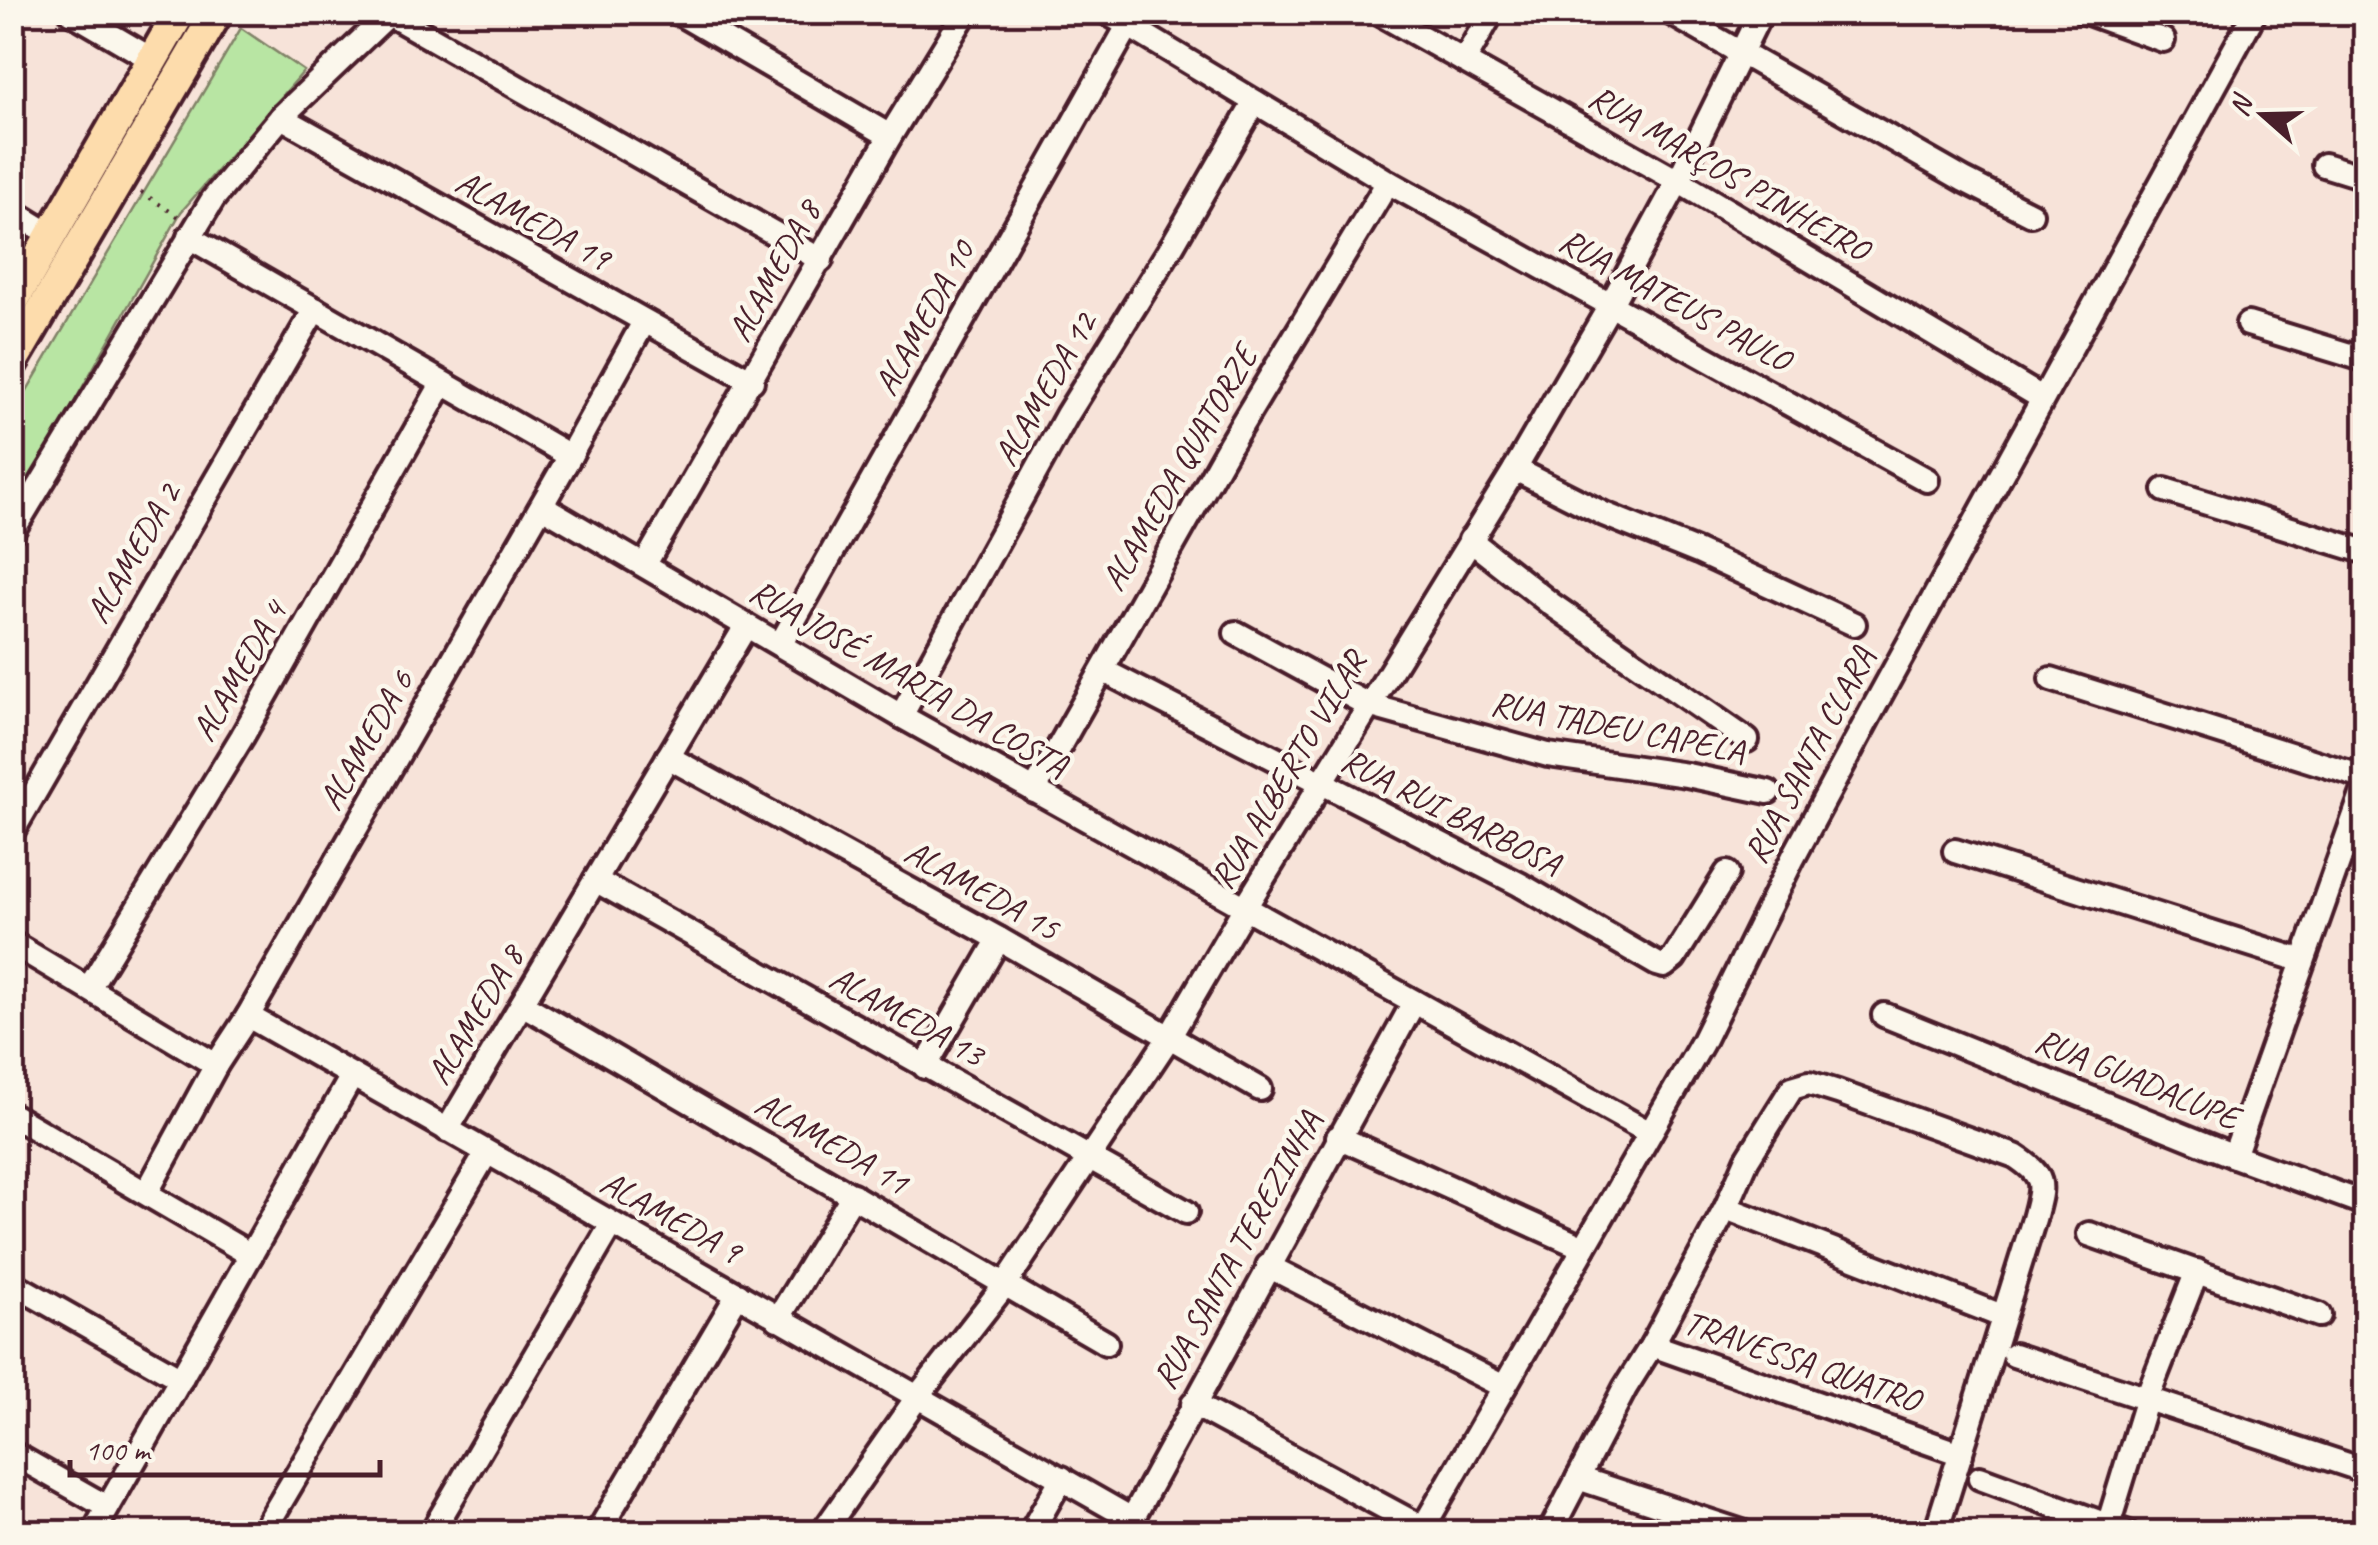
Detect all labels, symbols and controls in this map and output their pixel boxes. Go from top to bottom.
north arrow [2213,65,2313,165]
street label: RUA MARÇOS PINHEIRO [1581,74,1880,273]
text: N [2221,88,2261,121]
street label: ALAMEDA 19 [448,159,621,282]
street label: ALAMEDA 8 [717,190,833,349]
street label: RUA MATEUS PAULO [1551,218,1802,384]
street label: ALAMEDA 10 [863,231,986,403]
street label: ALAMEDA 12 [983,301,1109,474]
street label: ALAMEDA QUATORZE [1091,333,1270,598]
street label: ALAMEDA 2 [75,472,193,631]
street label: RUA JOSÉ MARIA DA COSTA [742,568,1077,788]
street label: ALAMEDA 4 [181,590,299,749]
street label: RUA SANTA CLARA [1733,638,1886,871]
street label: RUA ALBERTO VILAR [1199,640,1378,897]
street label: ALAMEDA 6 [308,661,425,818]
street label: RUA TADEU CAPELA [1487,680,1750,774]
street label: RUA RUI BARBOSA [1334,738,1569,887]
street label: ALAMEDA 15 [897,829,1069,952]
street label: ALAMEDA 8 [416,935,536,1093]
street label: ALAMEDA 13 [822,955,994,1078]
street label: RUA GUADALUPE [2029,1018,2249,1142]
street label: ALAMEDA 11 [747,1081,919,1206]
street label: RUA SANTA TEREZINHA [1142,1102,1333,1397]
street label: ALAMEDA 9 [593,1160,752,1276]
street label: TRAVESSA QUATRO [1678,1300,1930,1424]
scale bar [70,1415,380,1477]
text: 100 m [85,1431,152,1469]

